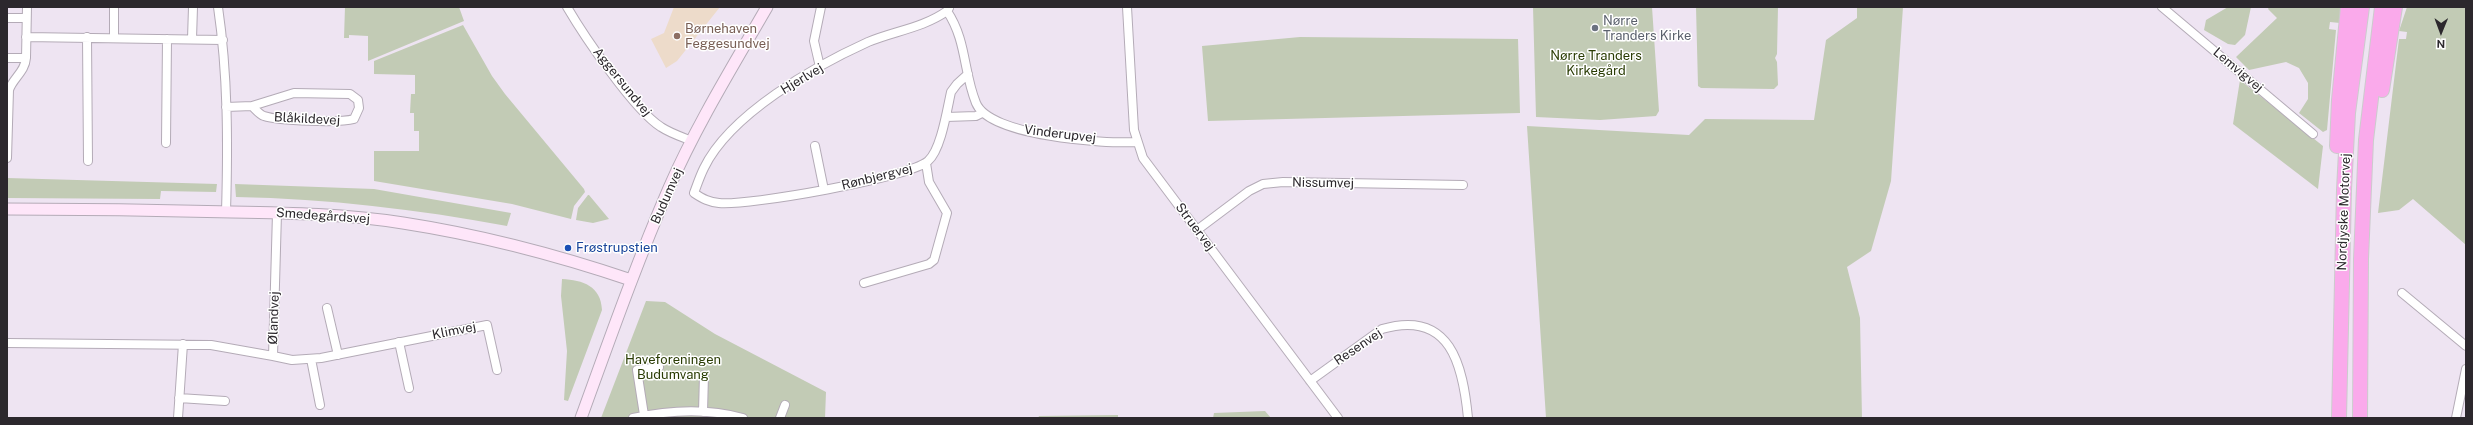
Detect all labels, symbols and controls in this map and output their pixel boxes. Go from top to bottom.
north arrow [2421,12,2461,52]
place label: Nørre Tranders Kirke [1603,13,1691,44]
place label: Børnehaven Feggesundvej [685,21,770,52]
marker: Nørre Tranders Kirke [1590,23,1600,33]
marker: Børnehaven Feggesundvej [672,31,682,41]
text: N [2436,38,2445,50]
street label: Aggersundvej [590,44,654,120]
street label: Lemvigvej [2210,45,2266,95]
park label: Nørre Tranders Kirkegård [1550,48,1642,79]
street label: Hjerlvej [778,60,826,98]
street label: Blåkildevej [274,109,340,129]
street label: Vinderupvej [1023,122,1097,146]
street label: Nordjyske Motorvej [2334,153,2354,271]
street label: Rønbjergvej [840,161,914,193]
street label: Budumvej [648,165,686,227]
street label: Nissumvej [1292,175,1354,191]
street label: Struervej [1172,200,1218,254]
street label: Smedegårdsvej [276,205,370,227]
place label: Frøstrupstien [576,240,658,256]
marker: Frøstrupstien [563,243,573,253]
street label: Ølandvej [265,291,283,345]
street label: Klimvej [431,319,477,343]
street label: Resenvej [1331,325,1385,369]
park label: Haveforeningen Budumvang [625,352,721,383]

